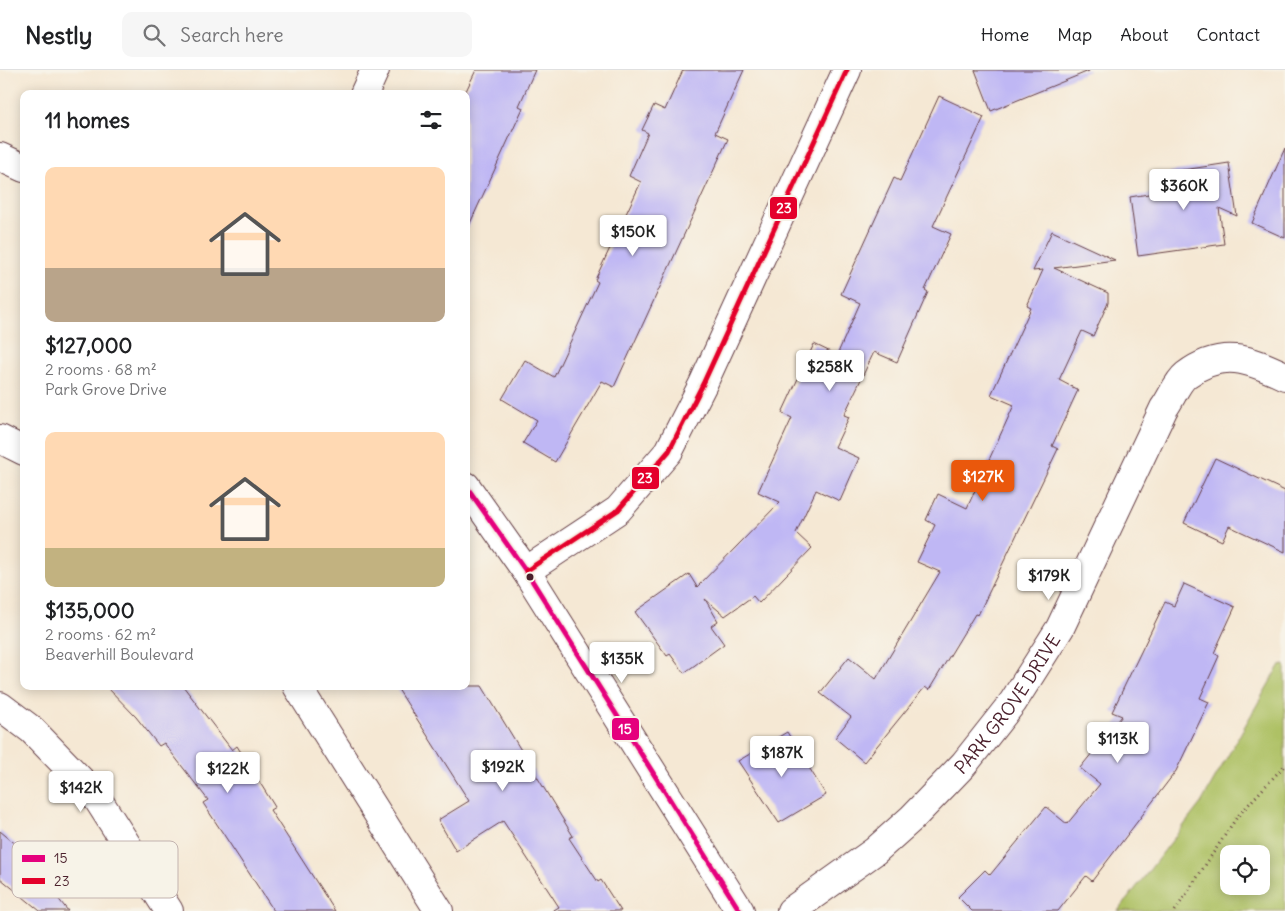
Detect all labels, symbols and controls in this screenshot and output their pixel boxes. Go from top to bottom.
search box [122,12,472,57]
text: Nestly [25,20,92,50]
icon: search [140,21,168,49]
text: Search here [180,23,283,47]
text: Home [981,23,1029,46]
text: Map [1057,23,1092,46]
text: About [1120,23,1168,46]
text: Contact [1196,23,1260,46]
icon: filters [417,106,445,134]
text: 11 homes [45,107,130,134]
pin: $360K [1149,168,1219,211]
text: $360K [1160,175,1208,195]
line badge: 23 [769,196,798,220]
icon: home [200,199,290,289]
text: 23 [776,199,792,217]
pin: $150K [598,214,668,257]
text: $150K [611,221,655,241]
text: $127,000 [45,332,132,359]
pin: $258K [795,350,865,392]
text: $258K [807,356,853,376]
text: 2 rooms · 68 m² [45,359,157,379]
text: Park Grove Drive [45,379,167,399]
pin: $127K [948,460,1018,502]
icon: home [200,464,290,554]
line badge: 23 [631,466,660,490]
text: $127K [962,466,1004,486]
text: 23 [637,469,653,487]
pin: $179K [1014,558,1084,601]
text: $179K [1028,565,1070,585]
unlabelled marker [525,572,535,582]
text: $135,000 [45,597,134,624]
text: 2 rooms · 62 m² [45,624,156,644]
street label: PARK GROVE DRIVE [949,629,1065,779]
pin: $135K [587,642,657,684]
text: Beaverhill Boulevard [45,644,194,664]
text: $135K [600,648,644,668]
line badge: 15 [611,717,640,741]
text: 15 [618,720,632,738]
pin: $113K [1083,722,1153,764]
text: $113K [1098,728,1138,748]
pin: $187K [747,736,817,778]
text: $187K [761,742,803,762]
pin: $192K [468,750,538,792]
pin: $122K [193,752,263,794]
text: $192K [482,756,524,776]
text: $122K [207,758,249,778]
pin: $142K [46,770,116,813]
text: $142K [60,777,102,797]
legend [12,841,178,898]
map controls [1220,845,1270,895]
button: locate [1220,845,1270,895]
text: 15 [54,849,68,867]
text: 23 [54,872,70,890]

